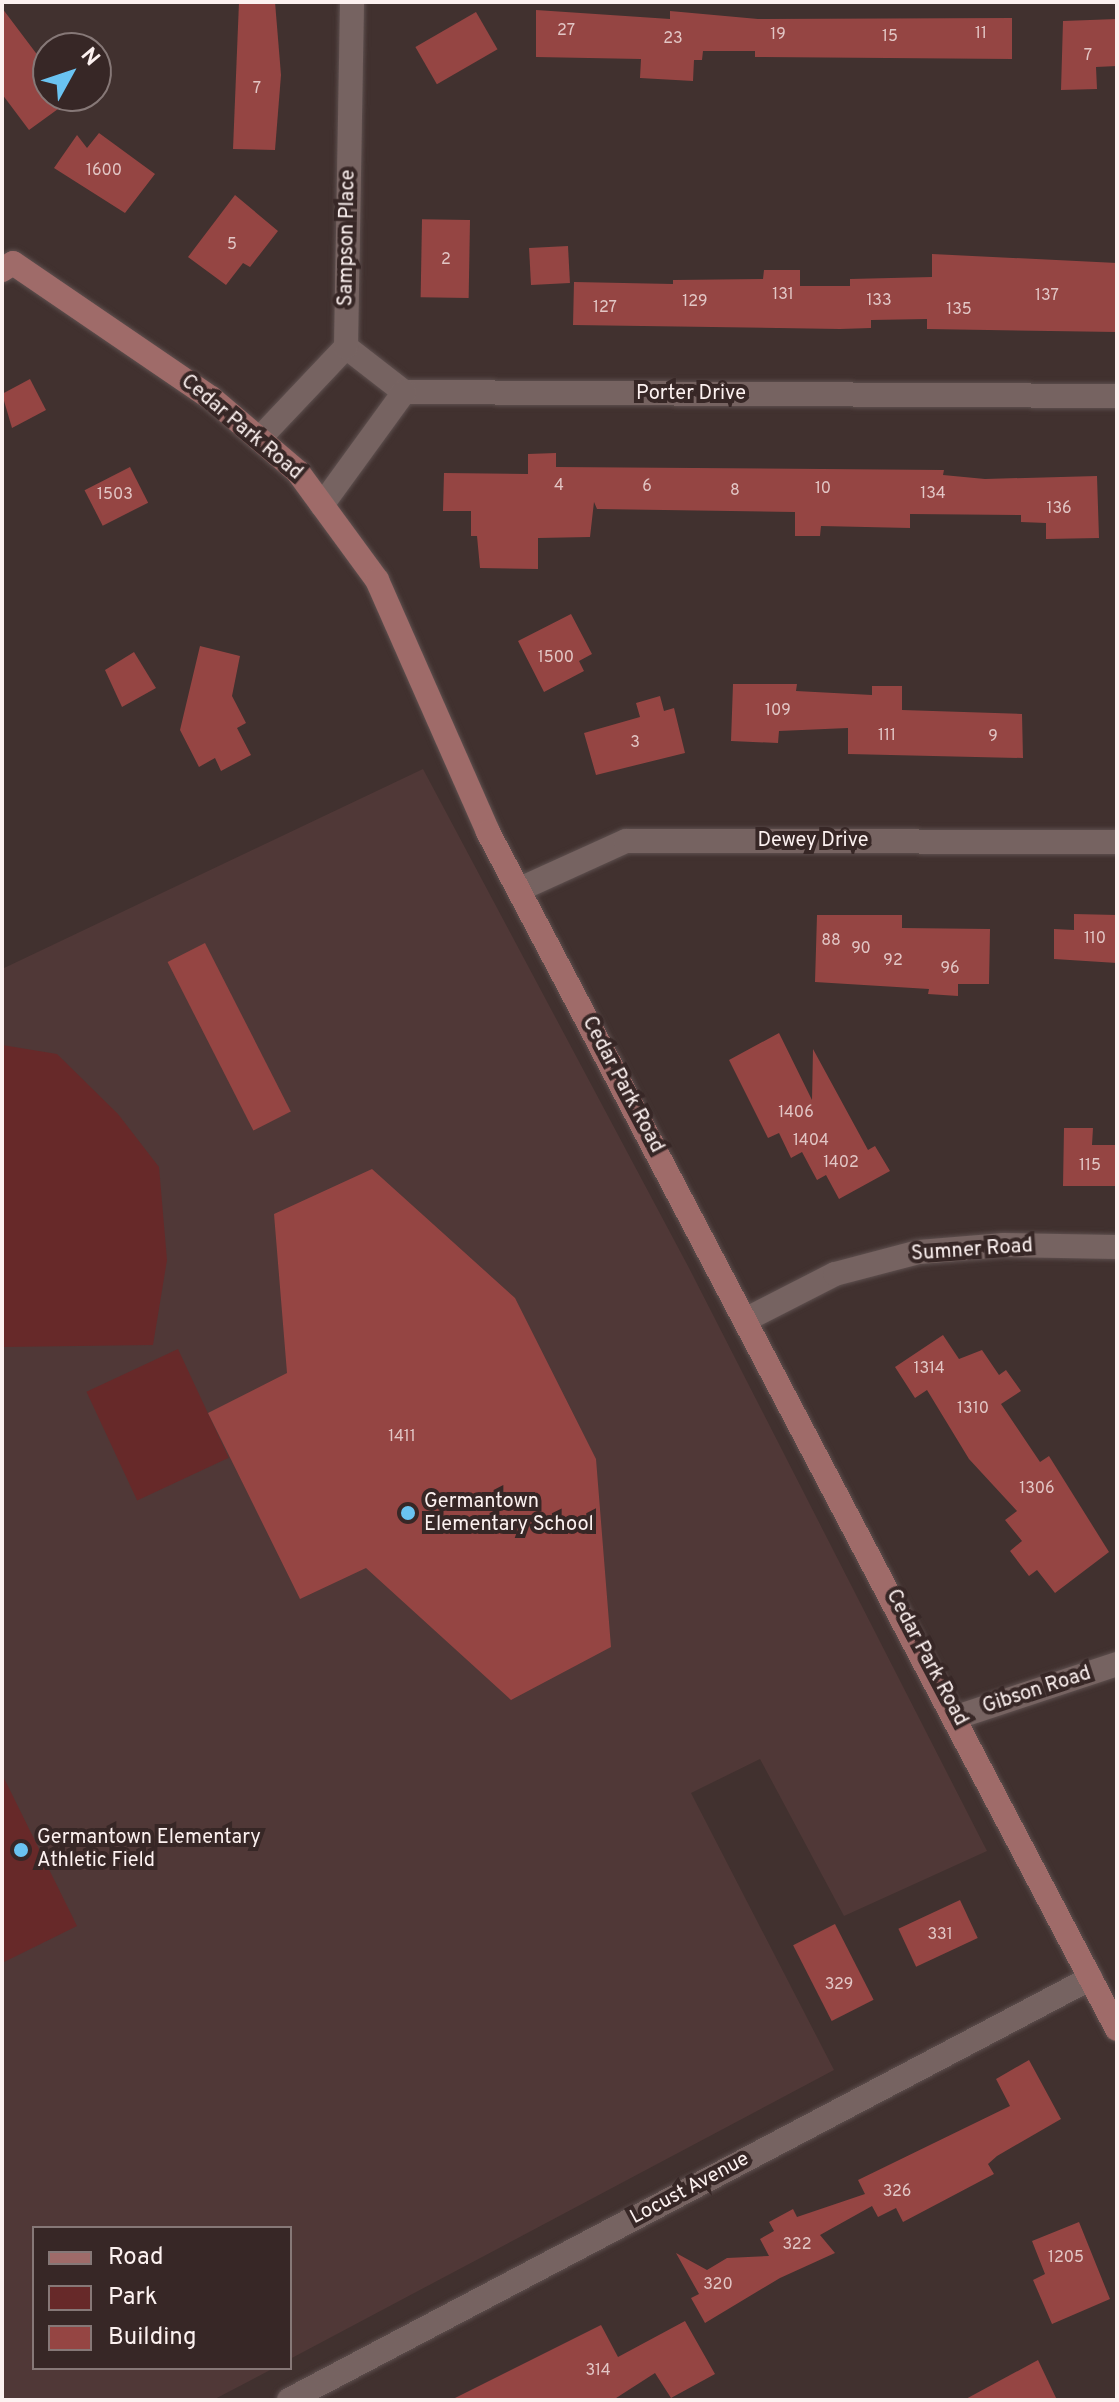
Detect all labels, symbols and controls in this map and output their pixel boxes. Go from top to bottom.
house number: 27 [557,21,575,41]
house number: 11 [975,24,987,44]
house number: 19 [770,25,786,45]
house number: 15 [882,27,898,47]
house number: 23 [663,29,683,49]
north arrow [32,32,112,112]
text: N [74,43,105,72]
house number: 7 [1084,46,1092,66]
house number: 7 [253,79,261,99]
house number: 1600 [86,161,122,181]
street label: Sampson Place [335,169,361,307]
house number: 5 [227,235,237,255]
house number: 2 [441,250,451,270]
house number: 131 [772,285,794,305]
house number: 137 [1035,286,1059,306]
house number: 133 [866,291,892,311]
house number: 129 [682,292,708,312]
house number: 127 [593,298,617,318]
house number: 135 [946,300,972,320]
street label: Cedar Park Road [175,370,307,486]
street label: Porter Drive [636,382,746,406]
house number: 4 [554,476,564,496]
house number: 6 [642,477,652,497]
house number: 10 [815,479,831,499]
house number: 8 [730,481,740,501]
house number: 134 [920,484,946,504]
house number: 1503 [97,485,133,505]
house number: 136 [1046,499,1072,519]
house number: 1500 [538,648,574,668]
house number: 109 [765,701,791,721]
house number: 111 [878,726,896,746]
house number: 9 [988,727,998,747]
house number: 3 [630,733,640,753]
street label: Dewey Drive [757,829,869,853]
house number: 110 [1084,929,1106,949]
house number: 88 [821,931,841,951]
house number: 90 [851,939,871,959]
house number: 92 [883,951,903,971]
house number: 96 [940,959,960,979]
street label: Cedar Park Road [576,1013,668,1157]
house number: 1406 [778,1103,814,1123]
house number: 1404 [793,1131,829,1151]
house number: 1402 [823,1153,859,1173]
house number: 115 [1079,1156,1101,1176]
street label: Sumner Road [910,1235,1034,1267]
house number: 1314 [913,1359,945,1379]
house number: 1310 [957,1399,989,1419]
house number: 1411 [388,1427,416,1447]
house number: 1306 [1019,1479,1055,1499]
place label: Germantown Elementary School [424,1490,594,1537]
marker: Germantown Elementary School [399,1504,417,1522]
street label: Cedar Park Road [880,1586,972,1730]
street label: Gibson Road [980,1662,1094,1720]
place label: Germantown Elementary Athletic Field [37,1826,261,1873]
marker: Germantown Elementary Athletic Field [12,1841,30,1859]
house number: 331 [927,1925,953,1945]
house number: 329 [825,1975,853,1995]
street label: Locust Avenue [626,2147,754,2231]
house number: 326 [883,2182,911,2202]
legend [32,2226,292,2370]
house number: 322 [783,2235,811,2255]
text: Road [108,2243,164,2273]
house number: 1205 [1048,2248,1084,2268]
house number: 320 [703,2275,733,2295]
text: Park [108,2283,158,2313]
text: Building [108,2323,197,2353]
house number: 314 [585,2361,611,2381]

